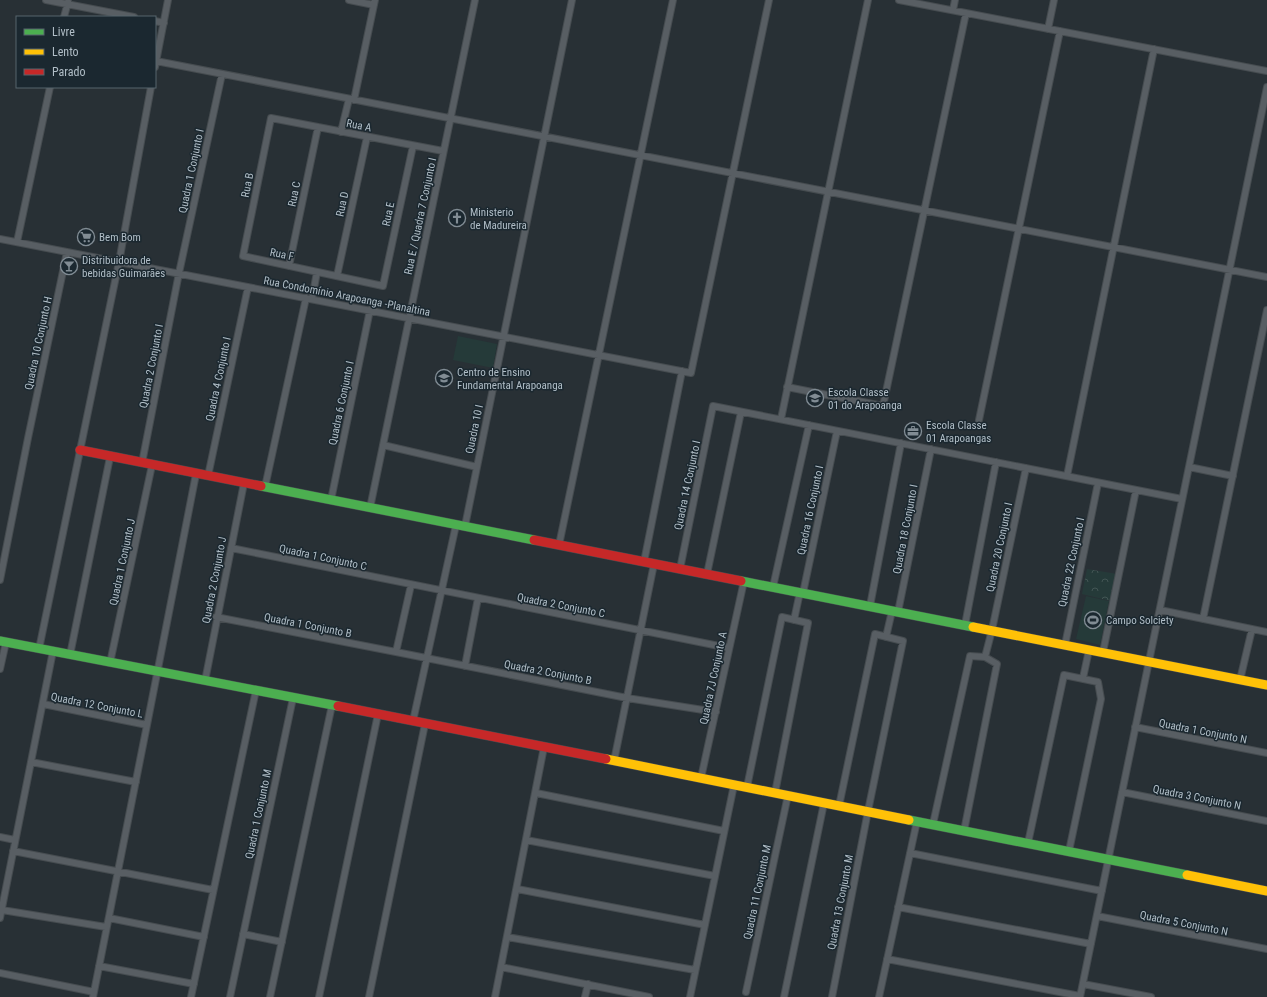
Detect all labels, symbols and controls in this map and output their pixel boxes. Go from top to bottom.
legend [16,16,156,88]
text: Livre [52,25,75,39]
text: Lento [52,45,79,59]
text: Parado [52,65,85,79]
street label: Rua A [345,117,373,134]
street label: Quadra 1 Conjunto I [176,128,207,214]
street label: Rua E / Quadra 7 Conjunto I [402,156,439,276]
street label: Rua B [239,172,256,199]
street label: Rua C [286,180,303,208]
street label: Rua D [334,190,351,218]
street label: Rua E [380,200,397,227]
place label: Ministerio de Madureira [470,206,527,232]
church icon: Ministerio de Madureira [447,208,467,228]
supermarket icon: Bem Bom [76,227,96,247]
place label: Bem Bom [99,231,141,244]
street label: Rua F [269,246,295,263]
place label: Distribuidora de bebidas Guimarães [82,254,165,280]
bar icon: Distribuidora de bebidas Guimarães [59,256,79,276]
street label: Rua Condomínio Arapoanga -Planaltina [263,274,431,319]
street label: Quadra 10 Conjunto H [22,295,55,391]
street label: Quadra 2 Conjunto I [137,323,166,409]
street label: Quadra 4 Conjunto I [203,336,234,422]
street label: Quadra 6 Conjunto I [326,360,357,446]
place label: Centro de Ensino Fundamental Arapoanga [457,366,563,392]
school or university icon: Centro de Ensino Fundamental Arapoanga [434,368,454,388]
place label: Escola Classe 01 do Arapoanga [828,386,902,412]
school or university icon: Escola Classe 01 do Arapoanga [805,388,825,408]
street label: Quadra 10 I [463,403,486,455]
place label: Escola Classe 01 Arapoangas [926,419,991,445]
office icon: Escola Classe 01 Arapoangas [903,421,923,441]
street label: Quadra 14 Conjunto I [672,439,703,531]
street label: Quadra 16 Conjunto I [795,464,826,556]
street label: Quadra 18 Conjunto I [890,483,921,575]
street label: Quadra 20 Conjunto I [984,501,1015,593]
street label: Quadra 22 Conjunto I [1056,516,1087,608]
street label: Quadra 1 Conjunto J [107,518,138,607]
street label: Quadra 2 Conjunto J [200,536,229,625]
street label: Quadra 1 Conjunto C [278,542,368,573]
street label: Quadra 2 Conjunto C [516,591,606,620]
sports icon: Campo Solciety [1083,610,1103,630]
street label: Quadra 1 Conjunto B [263,611,353,640]
place label: Campo Solciety [1106,614,1174,627]
street label: Quadra 7J Conjunto A [697,630,730,726]
street label: Quadra 2 Conjunto B [503,658,593,687]
street label: Quadra 12 Conjunto L [50,690,144,721]
street label: Quadra 1 Conjunto N [1158,717,1248,746]
street label: Quadra 1 Conjunto M [243,768,274,860]
street label: Quadra 3 Conjunto N [1152,783,1242,812]
street label: Quadra 11 Conjunto M [741,843,774,941]
street label: Quadra 13 Conjunto M [825,853,856,951]
street label: Quadra 5 Conjunto N [1139,909,1229,938]

